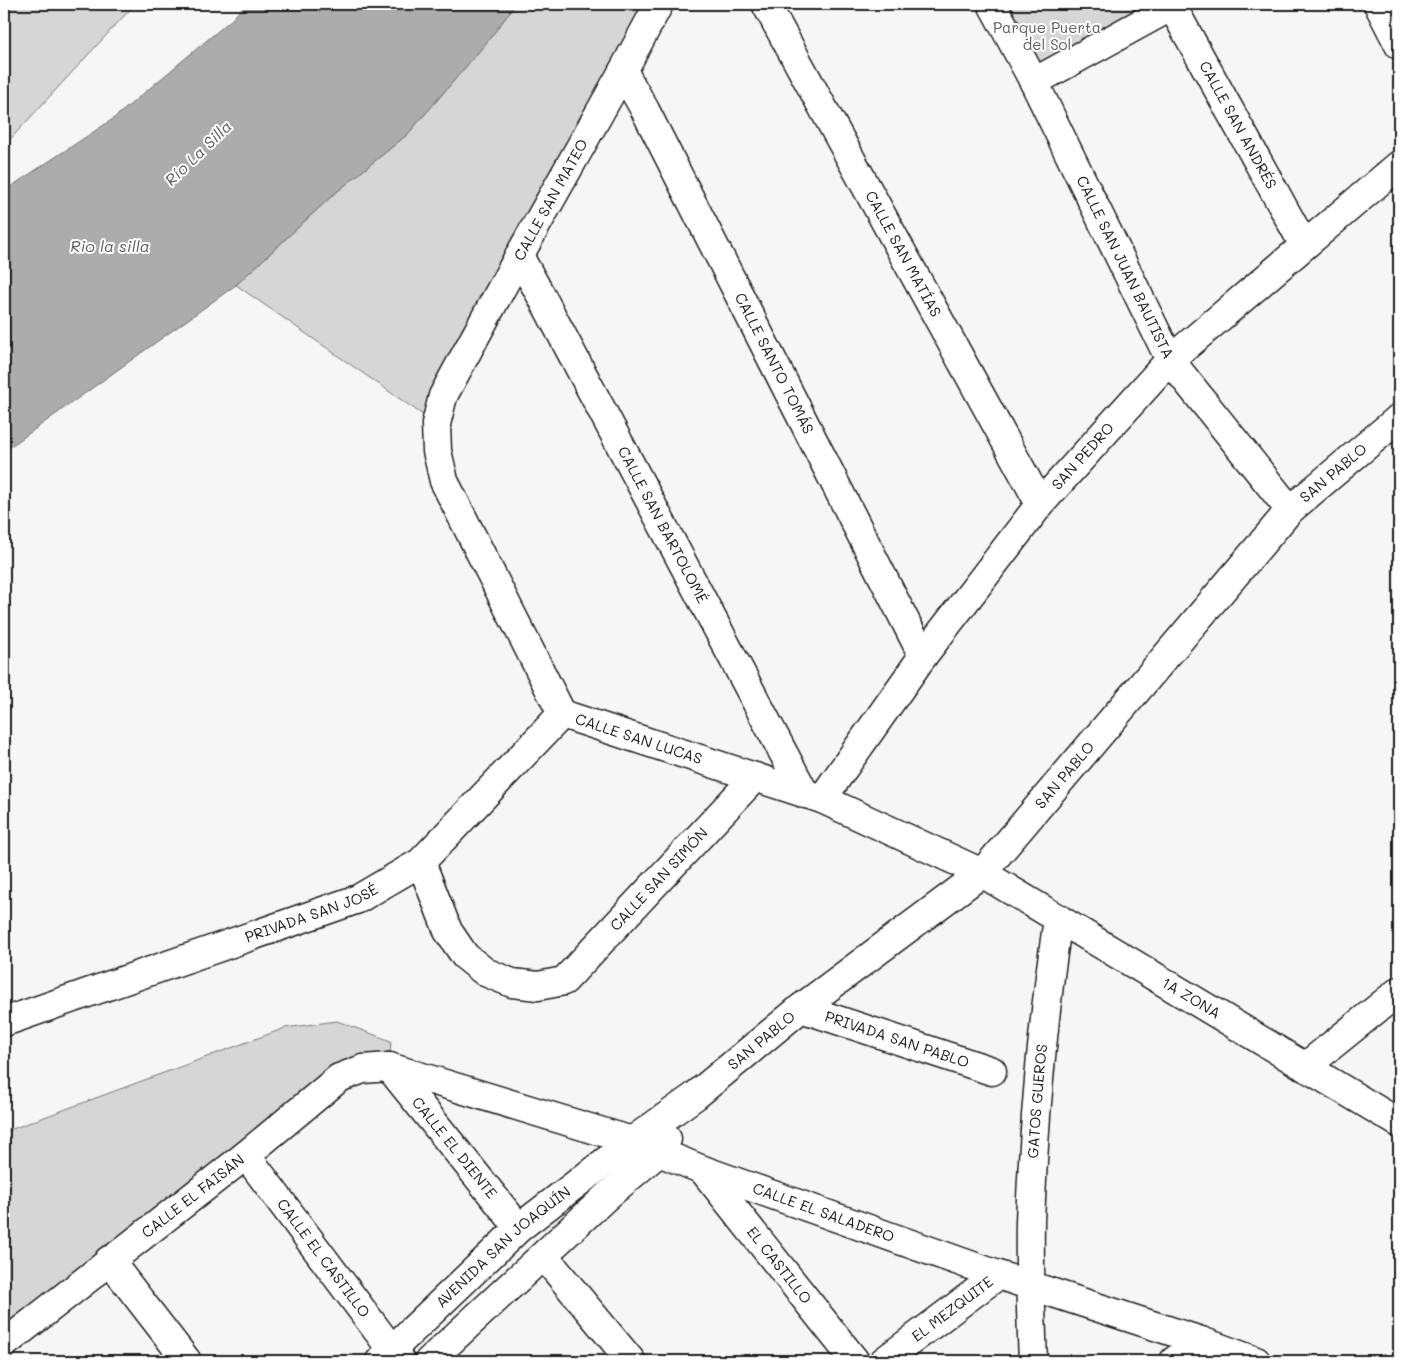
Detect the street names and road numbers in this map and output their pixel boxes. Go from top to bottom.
street label: CALLE SAN ANDRÉS [1195,57,1282,192]
street label: CALLE SAN MATEO [508,135,592,264]
street label: CALLE SAN JUAN BAUTISTA [1072,172,1179,362]
street label: CALLE SAN MATÍAS [861,187,947,320]
street label: CALLE SANTO TOMÁS [731,289,819,437]
street label: SAN PEDRO [1047,418,1118,494]
street label: SAN PABLO [1295,438,1371,507]
street label: CALLE SAN BARTOLOMÉ [614,443,713,607]
street label: CALLE SAN LUCAS [573,708,705,768]
street label: SAN PABLO [1030,737,1098,813]
street label: CALLE SAN SIMÓN [605,823,712,935]
street label: PRIVADA SAN JOSÉ [242,878,381,947]
street label: 1A ZONA [1158,972,1225,1023]
street label: SAN PABLO [723,1006,799,1074]
street label: PRIVADA SAN PABLO [822,1006,972,1072]
street label: GATOS GUEROS [1022,1043,1051,1159]
street label: CALLE EL DIENTE [408,1092,502,1203]
street label: CALLE EL FAISÁN [137,1149,248,1242]
street label: CALLE EL SALADERO [750,1177,897,1246]
street label: AVENIDA SAN JOAQUÍN [431,1181,574,1312]
street label: CALLE EL CASTILLO [273,1194,375,1321]
street label: EL CASTILLO [743,1222,817,1308]
street label: EL MEZQUITE [907,1271,997,1346]

